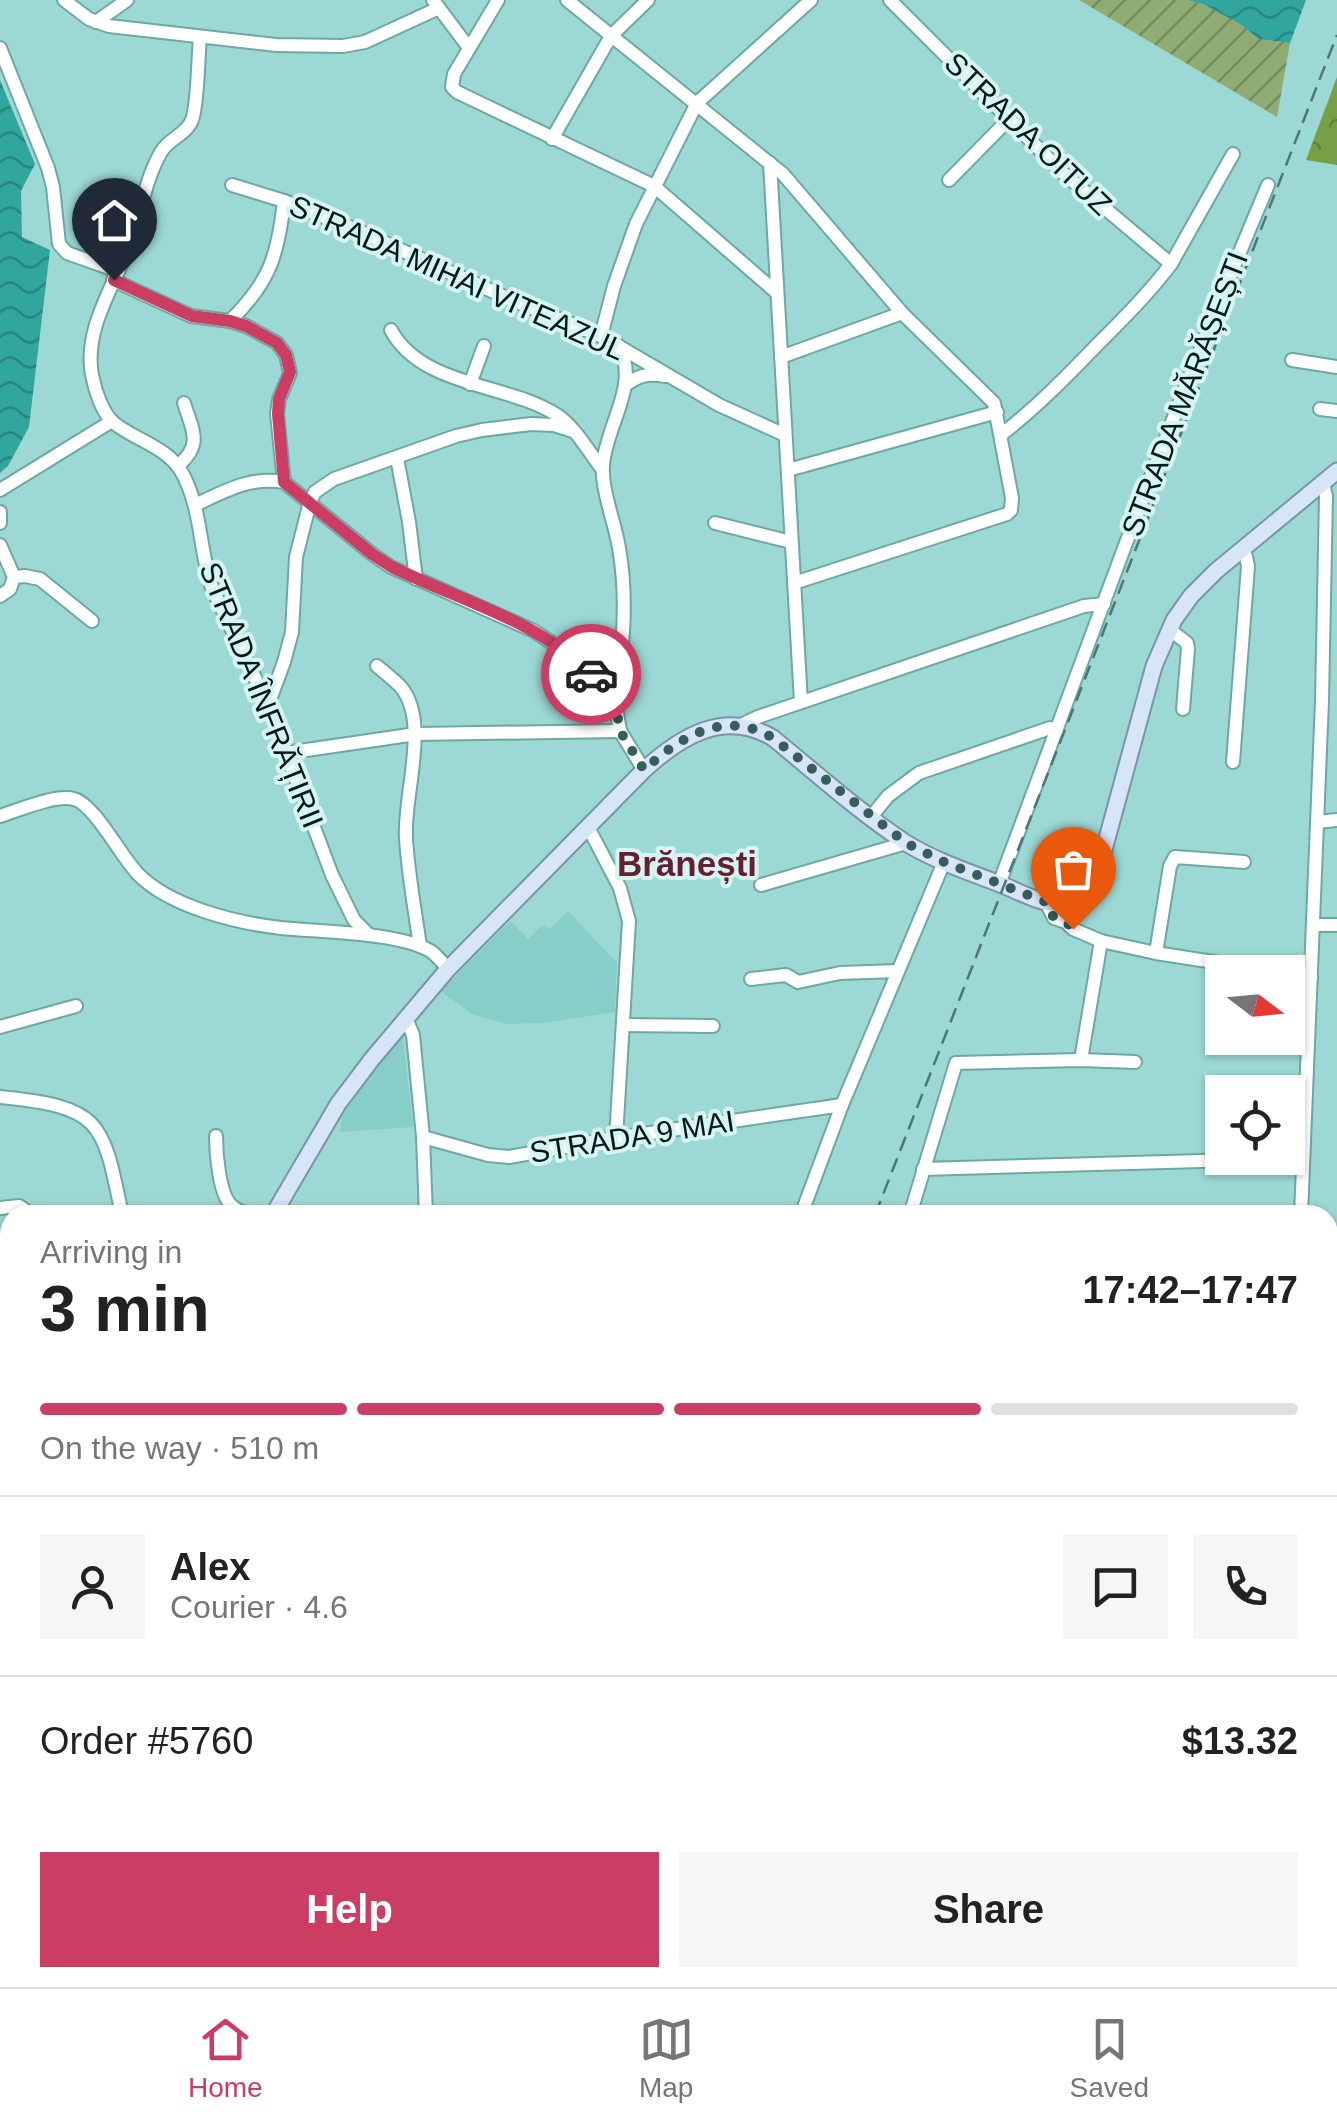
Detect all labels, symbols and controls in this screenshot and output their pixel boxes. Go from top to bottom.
street label: STRADA OITUZ [938,46,1118,221]
pin [72,178,157,281]
street label: STRADA MIHAI VITEAZUL [284,189,630,367]
icon: home [87,193,142,248]
street label: STRADA MĂRĂȘEȘTI [1115,247,1254,541]
street label: STRADA ÎNFRĂȚIRII [193,557,330,832]
courier [541,624,641,724]
icon: car [564,647,619,702]
pin [1031,827,1116,930]
icon: bag [1046,842,1101,897]
district label: Brănești [617,844,757,884]
north arrow [1205,955,1305,1055]
map controls [1205,955,1305,1175]
button: locate [1205,1075,1305,1175]
street label: STRADA 9 MAI [527,1104,737,1169]
text: Arriving in [40,1234,182,1270]
text: 17:42–17:47 [1082,1269,1298,1311]
text: 3 min [40,1272,210,1345]
text: On the way · 510 m [40,1430,319,1466]
button: person [40,1534,145,1639]
button: chat [1063,1534,1168,1639]
button: phone [1193,1534,1298,1639]
text: Alex [170,1546,250,1588]
text: Courier · 4.6 [170,1589,348,1625]
text: Order #5760 [40,1720,253,1762]
text: $13.32 [1182,1720,1298,1762]
button: Help [40,1852,659,1967]
button: Share [679,1852,1298,1967]
tab: Home [188,2012,263,2104]
tab: Map [639,2012,694,2104]
tab: Saved [1070,2012,1149,2104]

